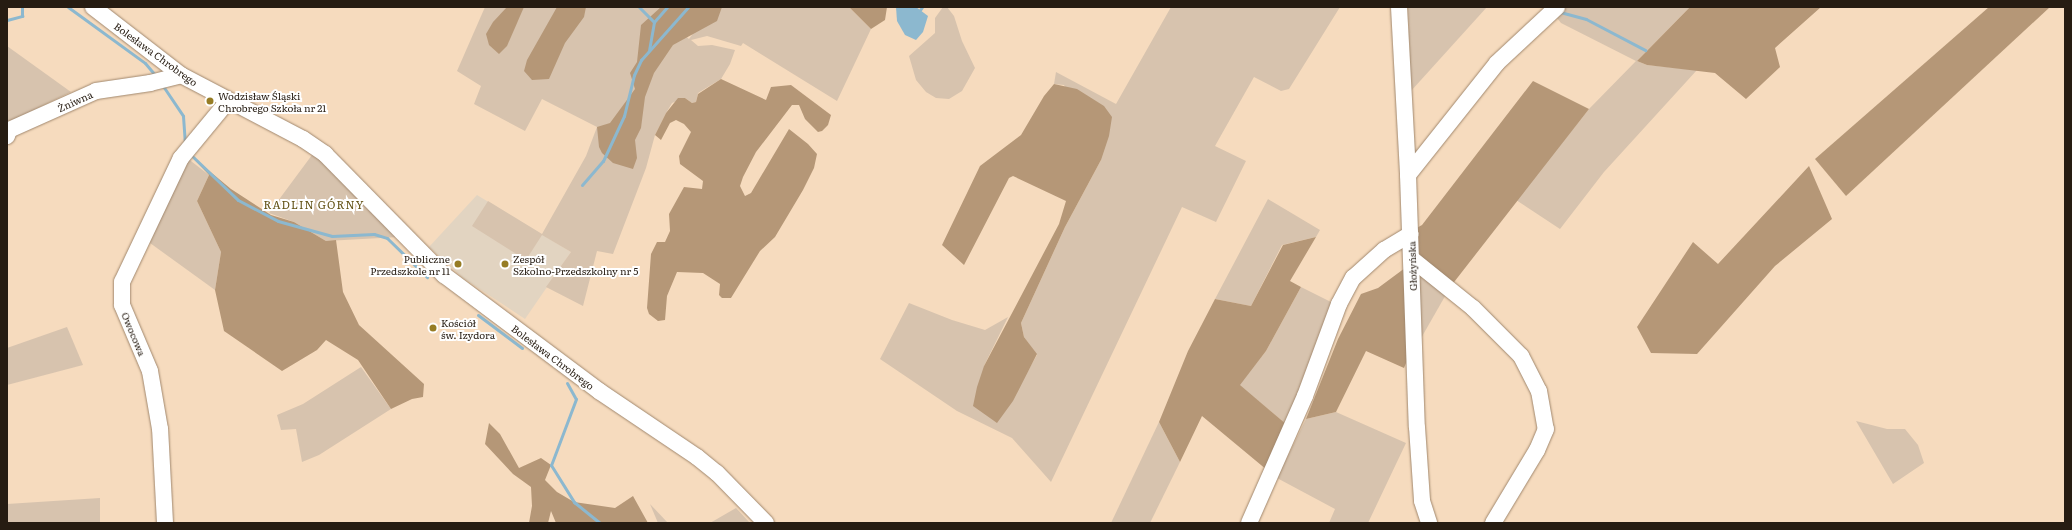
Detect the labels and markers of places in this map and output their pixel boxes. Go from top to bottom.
place label: Wodzisław Śląski Chrobrego Szkoła nr 21 [218,89,326,112]
marker: Wodzisław Śląski Chrobrego Szkoła nr 21 [205,96,215,106]
place label: Publiczne Przedszkole nr 11 [370,252,450,276]
place label: Zespół Szkolno-Przedszkolny nr 5 [513,252,638,276]
marker: Publiczne Przedszkole nr 11 [453,259,463,269]
marker: Zespół Szkolno-Przedszkolny nr 5 [500,259,510,269]
place label: Kościół św. Izydora [441,316,495,340]
marker: Kościół św. Izydora [428,323,438,333]

